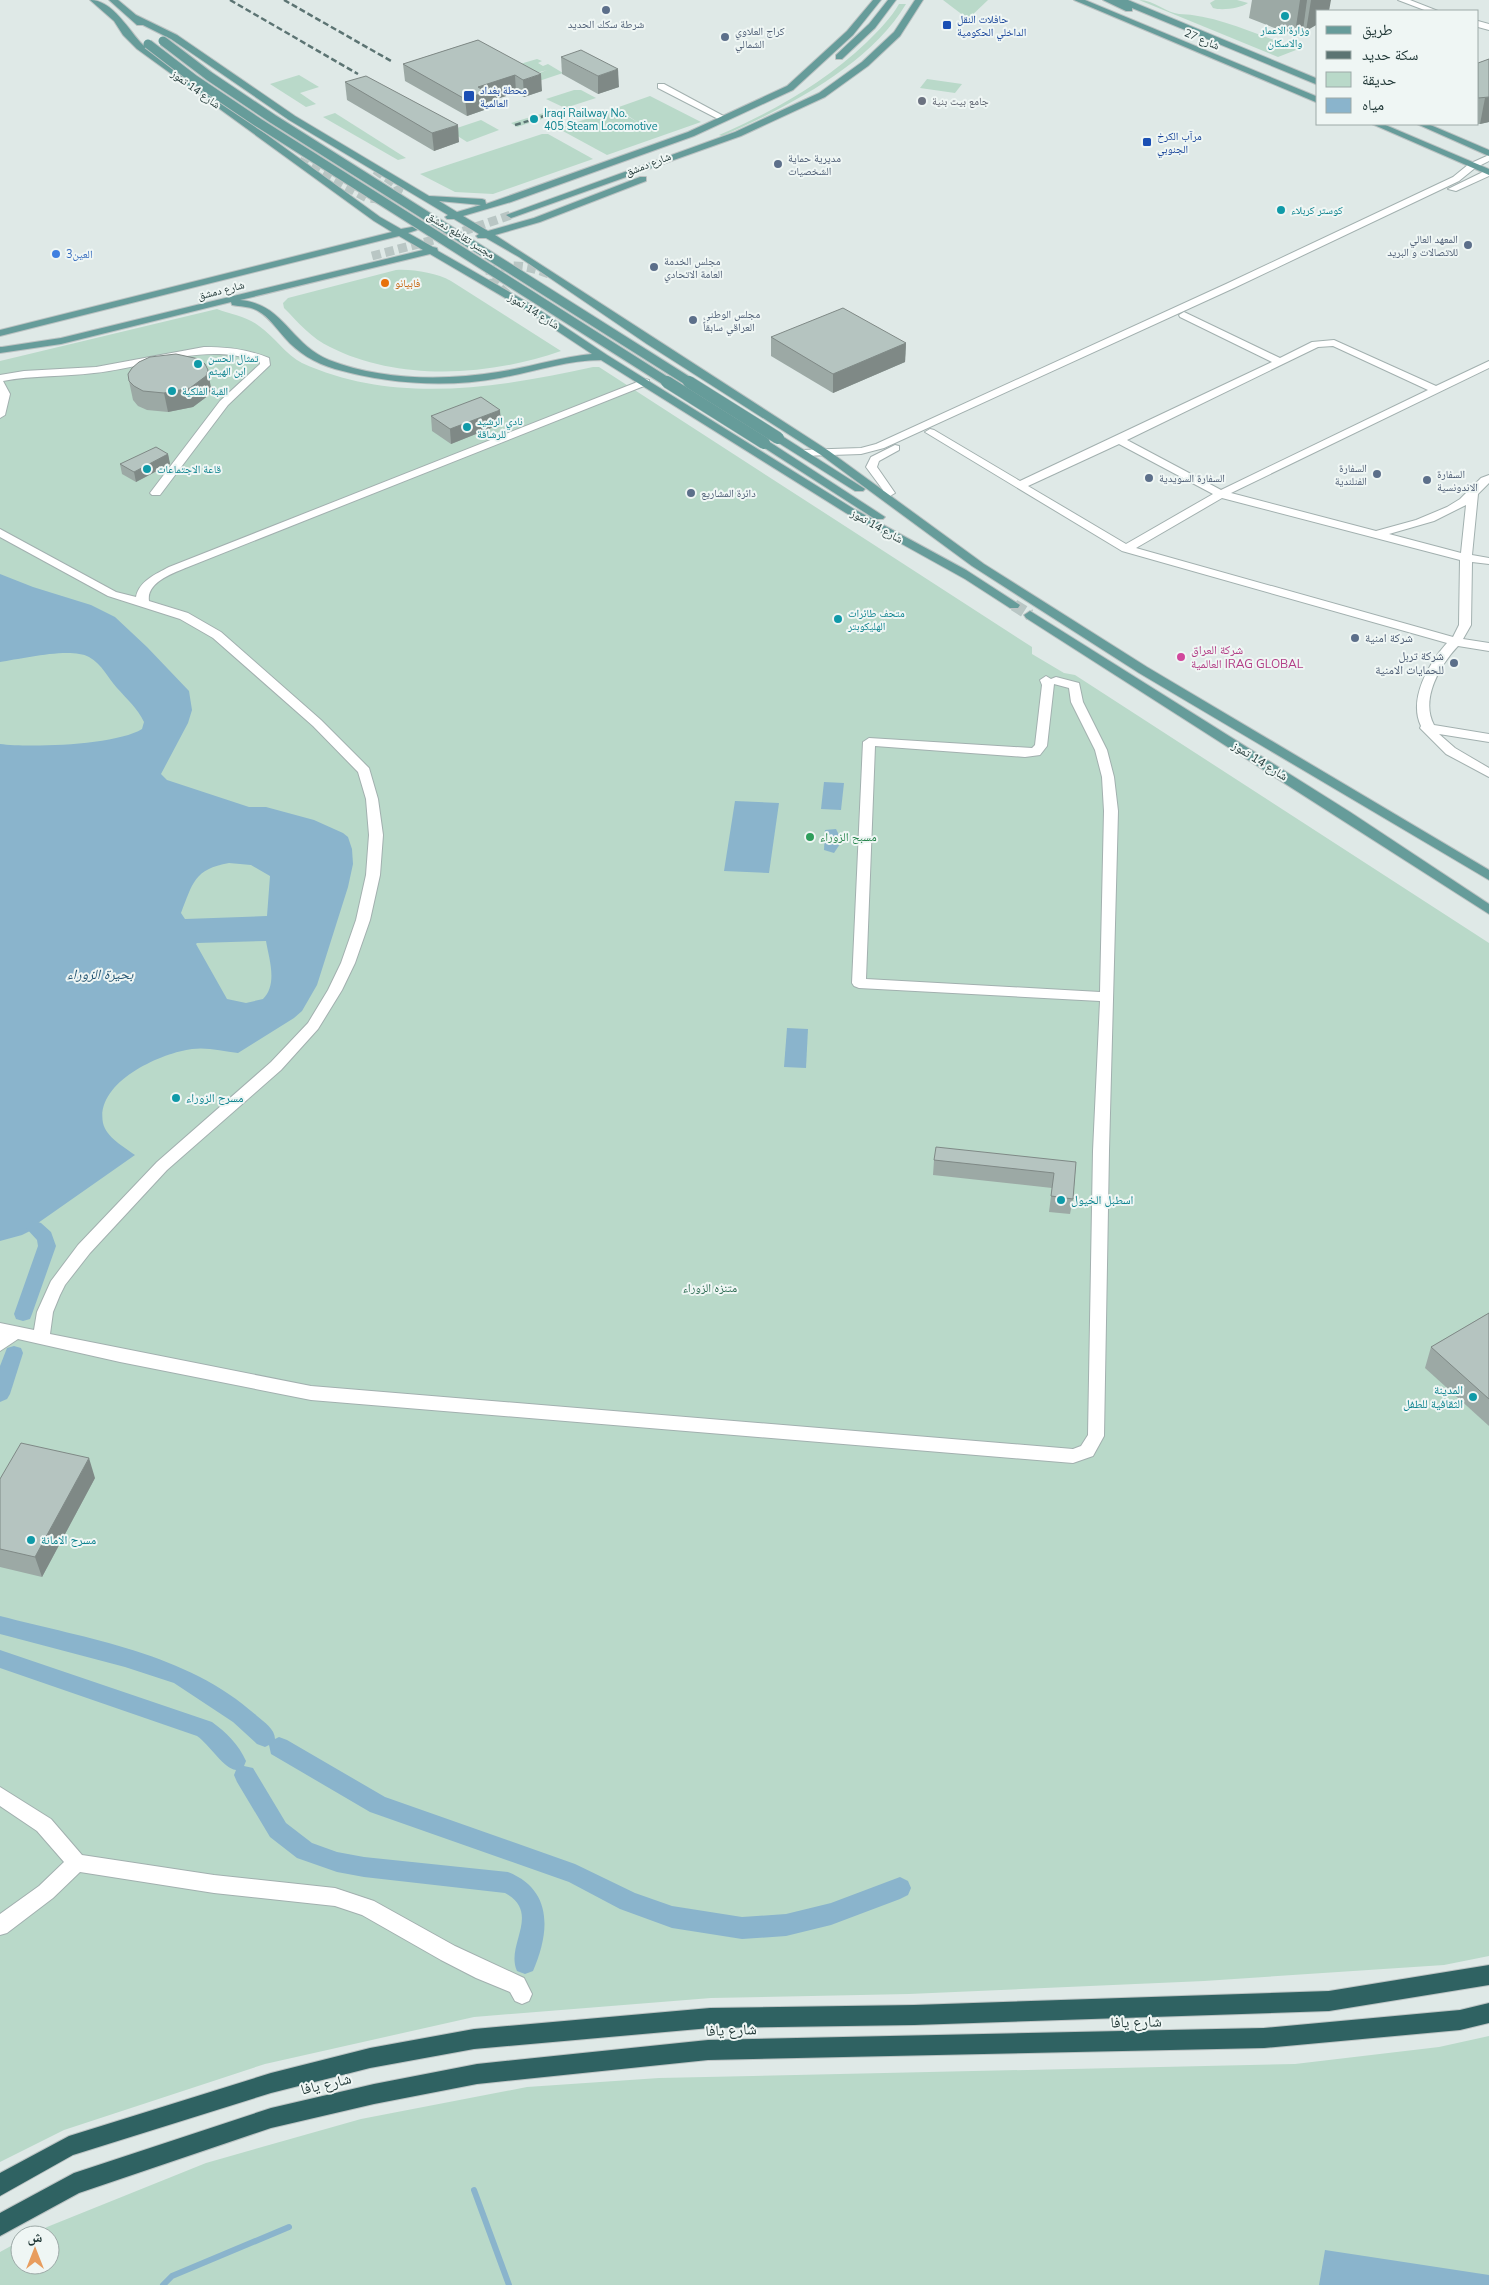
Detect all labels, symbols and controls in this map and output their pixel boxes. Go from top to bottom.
marker: شرطة سكك الحديد [600,4,612,16]
marker: وزارة الاعمار والاسكان [1279,10,1291,22]
legend [1316,10,1479,125]
place label: حافلات النقل الداخلي الحكومية [957,12,1026,41]
place label: شرطة سكك الحديد [568,17,644,32]
marker: حافلات النقل الداخلي الحكومية [941,19,953,31]
text: طريق [1362,20,1393,40]
place label: وزارة الاعمار والاسكان [1259,23,1310,51]
place label: كراج العلاوي الشمالي [735,24,785,53]
street label: شارع 27 [1182,25,1222,54]
marker: كراج العلاوي الشمالي [719,31,731,43]
text: سكة حديد [1362,45,1418,65]
street label: شارع 14 تموز [167,66,223,112]
text: حديقة [1362,70,1397,90]
place label: محطة بغداد العالمية [480,83,527,111]
marker: محطة بغداد العالمية [462,89,476,103]
place label: جامع بيت بنية [932,94,989,109]
marker: جامع بيت بنية [916,95,928,107]
text: مياه [1362,95,1384,115]
place label: Iraqi Railway No. 405 Steam Locomotive [544,106,658,134]
marker: Iraqi Railway No. 405 Steam Locomotive [528,113,540,125]
place label: مرآب الكرخ الجنوبي [1157,129,1202,158]
marker: مرآب الكرخ الجنوبي [1141,136,1153,148]
street label: شارع دمشق [623,149,673,180]
place label: مديرية حماية الشخصيات [788,151,841,179]
marker: مديرية حماية الشخصيات [772,158,784,170]
place label: كوستر كربلاء [1291,203,1343,218]
marker: كوستر كربلاء [1275,204,1287,216]
street label: مجسر تقاطع دمشق [424,209,497,262]
place label: المعهد العالي للاتصالات و البريد [1387,232,1458,260]
marker: المعهد العالي للاتصالات و البريد [1462,239,1474,251]
place label: العين3 [66,247,93,262]
marker: العين3 [50,248,62,260]
place label: مجلس الخدمة العامة الاتحادي [664,254,723,283]
marker: مجلس الخدمة العامة الاتحادي [648,261,660,273]
place label: فابيانو [395,276,421,291]
street label: شارع دمشق [196,277,246,304]
marker: فابيانو [379,277,391,289]
street label: شارع 14 تموز [505,289,562,333]
place label: مجلس الوطني العراقي سابقاً [703,307,760,336]
marker: مجلس الوطني العراقي سابقاً [687,314,699,326]
place label: تمثال الحسن ابن الهيثم [208,351,259,379]
marker: تمثال الحسن ابن الهيثم [192,358,204,370]
place label: القبة الفلكية [182,384,228,399]
marker: القبة الفلكية [166,385,178,397]
place label: نادي الرشيد للرشاقة [477,414,523,442]
marker: نادي الرشيد للرشاقة [461,421,473,433]
place label: السفارة الفنلندية [1335,461,1367,489]
place label: قاعة الاجتماعات [157,462,222,477]
marker: قاعة الاجتماعات [141,463,153,475]
place label: السفارة الاندونسية [1437,467,1478,495]
marker: السفارة الفنلندية [1371,468,1383,480]
place label: السفارة السويدية [1159,471,1225,486]
marker: السفارة السويدية [1143,472,1155,484]
marker: السفارة الاندونسية [1421,474,1433,486]
place label: دائرة المشاريع [701,486,756,501]
marker: دائرة المشاريع [685,487,697,499]
street label: شارع 14 تموز [847,505,906,547]
place label: متحف طائرات الهليكوبتر [847,606,905,634]
marker: متحف طائرات الهليكوبتر [832,613,844,625]
place label: شركة امنية [1365,630,1413,646]
marker: شركة امنية [1349,632,1361,644]
place label: شركة العراق العالمية IRAG GLOBAL [1191,642,1304,672]
place label: شركة تربل للحمايات الامنية [1375,648,1444,678]
marker: شركة العراق العالمية IRAG GLOBAL [1175,651,1187,663]
marker: شركة تربل للحمايات الامنية [1448,657,1460,669]
street label: شارع 14 تموز [1228,737,1291,784]
place label: مسبح الزوراء [820,829,877,845]
marker: مسبح الزوراء [804,831,816,843]
water label: بحيرة الزوراء [67,965,133,984]
place label: مسرح الزوراء [186,1090,244,1106]
marker: مسرح الزوراء [170,1092,182,1104]
place label: اسطبل الخيول [1071,1192,1134,1208]
marker: اسطبل الخيول [1055,1194,1067,1206]
park label: متنزه الزوراء [683,1280,737,1296]
place label: المدينة الثقافية للطفل [1403,1382,1463,1412]
marker: المدينة الثقافية للطفل [1467,1391,1479,1403]
place label: مسرح الامانة [41,1532,96,1548]
marker: مسرح الامانة [25,1534,37,1546]
street label: شارع يافا [1110,2012,1162,2032]
street label: شارع يافا [705,2019,757,2041]
street label: شارع يافا [299,2068,353,2100]
north arrow [10,2225,60,2275]
text: ش [28,2228,43,2247]

